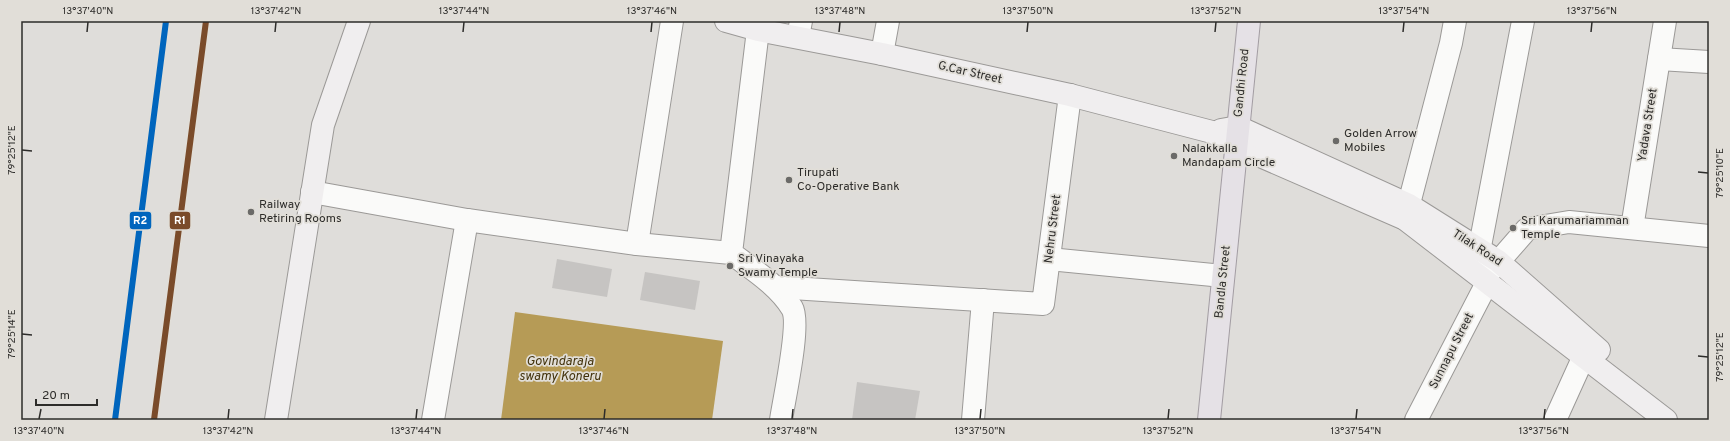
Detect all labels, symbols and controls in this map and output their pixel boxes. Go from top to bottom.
text: 13°37'40"N [63,5,113,18]
text: 13°37'42"N [251,5,301,18]
text: 13°37'44"N [439,5,489,18]
text: 13°37'46"N [627,5,677,18]
text: 13°37'48"N [815,5,865,18]
text: 13°37'50"N [1003,5,1053,18]
text: 13°37'52"N [1191,5,1241,18]
text: 13°37'54"N [1379,5,1429,18]
text: 13°37'56"N [1567,5,1617,18]
street label: Gandhi Road [1230,48,1254,118]
street label: G.Car Street [936,58,1004,88]
street label: Yadava Street [1634,87,1662,163]
text: 79°25'12"E [6,125,19,175]
place label: Golden Arrow Mobiles [1344,126,1417,156]
marker: Golden Arrow Mobiles [1331,136,1341,146]
place label: Nalakkalla Mandapam Circle [1182,141,1275,171]
text: 79°25'10"E [1714,148,1727,198]
marker: Nalakkalla Mandapam Circle [1169,151,1179,161]
place label: Tirupati Co-Operative Bank [797,165,900,195]
marker: Tirupati Co-Operative Bank [784,175,794,185]
street label: Nehru Street [1041,194,1065,264]
place label: Railway Retiring Rooms [259,197,342,227]
marker: Railway Retiring Rooms [246,207,256,217]
line badge: R2 [129,211,152,230]
line badge: R1 [169,211,191,230]
place label: Sri Karumariamman Temple [1521,213,1629,243]
text: R2 [133,214,147,228]
text: R1 [174,214,186,228]
marker: Sri Karumariamman Temple [1508,223,1518,233]
street label: Tilak Road [1449,226,1505,270]
street label: Bandla Street [1211,245,1235,319]
place label: Sri Vinayaka Swamy Temple [738,251,818,281]
marker: Sri Vinayaka Swamy Temple [725,261,735,271]
text: 79°25'14"E [6,309,19,359]
street label: Sunnapu Street [1426,310,1478,392]
text: 79°25'12"E [1714,332,1727,382]
water label: Govindaraja swamy Koneru [519,354,602,385]
scale bar [36,381,97,407]
text: 20 m [42,388,70,404]
text: 13°37'40"N [14,425,64,438]
text: 13°37'42"N [203,425,253,438]
text: 13°37'44"N [391,425,441,438]
text: 13°37'46"N [579,425,629,438]
text: 13°37'48"N [767,425,817,438]
text: 13°37'50"N [955,425,1005,438]
text: 13°37'52"N [1143,425,1193,438]
text: 13°37'54"N [1331,425,1381,438]
text: 13°37'56"N [1519,425,1569,438]

